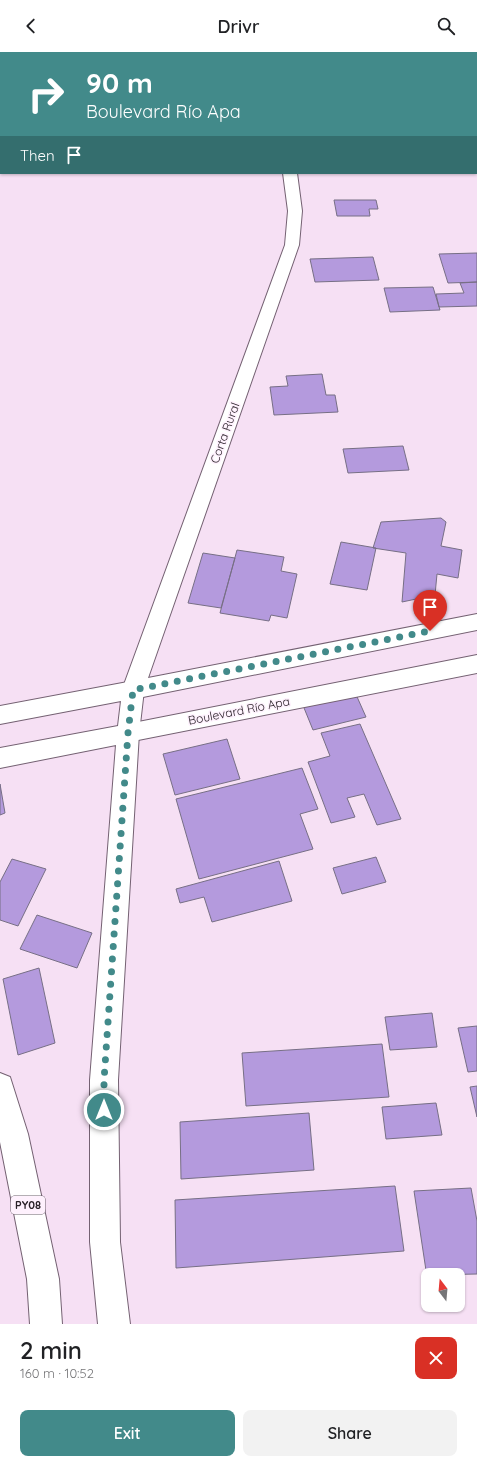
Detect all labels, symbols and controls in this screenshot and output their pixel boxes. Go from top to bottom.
icon: back [20,15,42,37]
text: Drivr [218,15,259,38]
icon: search [435,15,457,37]
text: 90 m [86,65,153,100]
icon: right [20,68,72,120]
text: Boulevard Río Apa [86,100,241,123]
icon: arrive [63,144,85,166]
text: Then [20,146,55,165]
street label: Corta Rural [207,400,242,465]
pin [413,590,447,631]
icon: arrive [419,596,441,618]
street label: Boulevard Río Apa [187,693,291,728]
position arrow [83,1089,125,1131]
road number: PY08 [11,1196,45,1214]
north arrow [421,1268,465,1312]
map controls [421,1268,465,1312]
text: 2 min [20,1335,82,1365]
button: close [415,1337,457,1379]
text: 160 m · 10:52 [20,1365,94,1381]
button: Exit [20,1410,235,1456]
button: Share [243,1410,457,1456]

